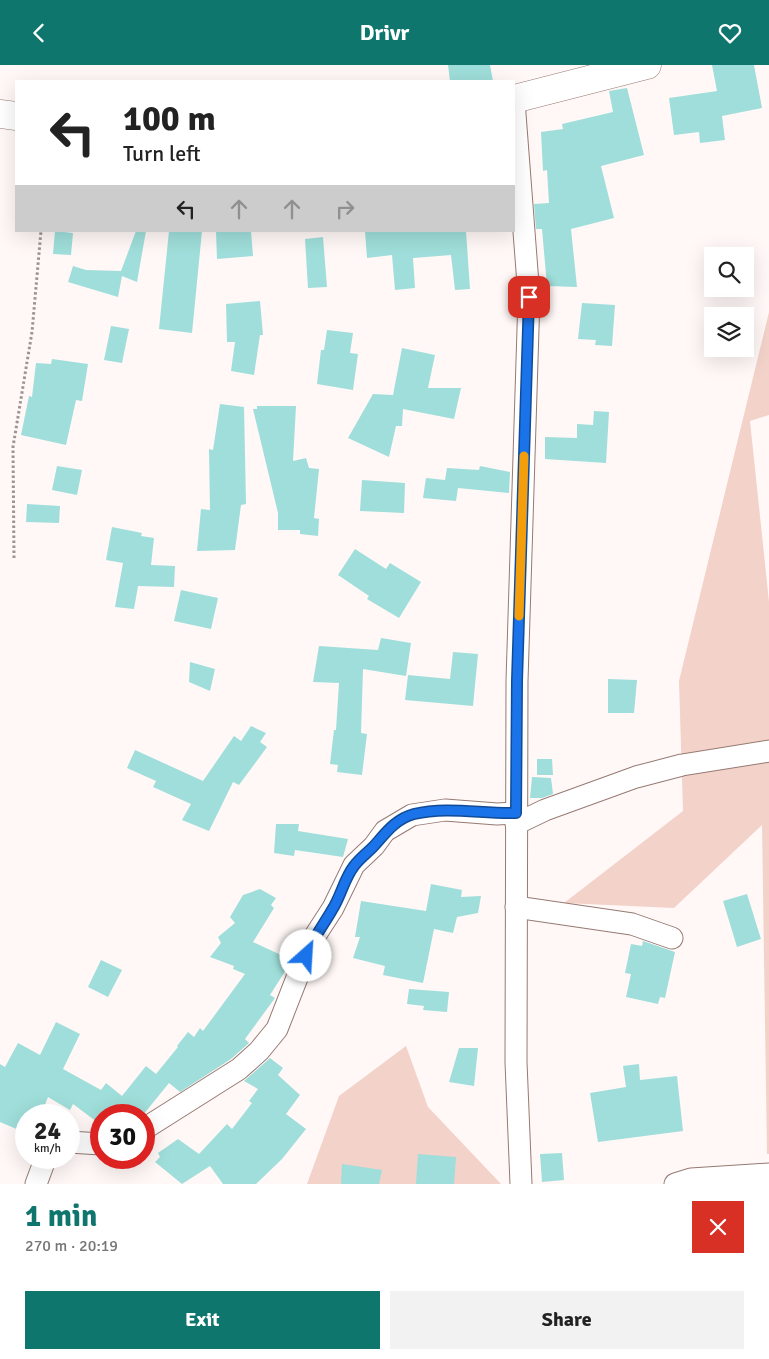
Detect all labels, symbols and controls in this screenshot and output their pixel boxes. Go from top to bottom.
icon: back [25,19,53,47]
text: Drivr [360,19,409,46]
icon: heart [716,19,744,47]
text: 100 m [123,97,216,140]
icon: left [40,100,105,165]
text: Turn left [123,140,201,167]
icon: left [172,195,200,223]
icon: ahead [225,195,253,223]
icon: ahead [278,195,306,223]
icon: right [331,195,359,223]
map controls [704,247,754,357]
button: search [704,247,754,297]
pin [508,276,550,318]
icon: arrive [515,283,543,311]
button: layers [704,307,754,357]
position arrow [279,929,331,981]
speed limit sign: 30 [90,1104,155,1169]
text: 24 [34,1115,61,1146]
text: km/h [34,1141,61,1156]
text: 1 min [25,1198,97,1235]
button: close [692,1201,744,1253]
text: 270 m · 20:19 [25,1236,118,1256]
button: Exit [25,1291,380,1349]
button: Share [390,1291,744,1349]

